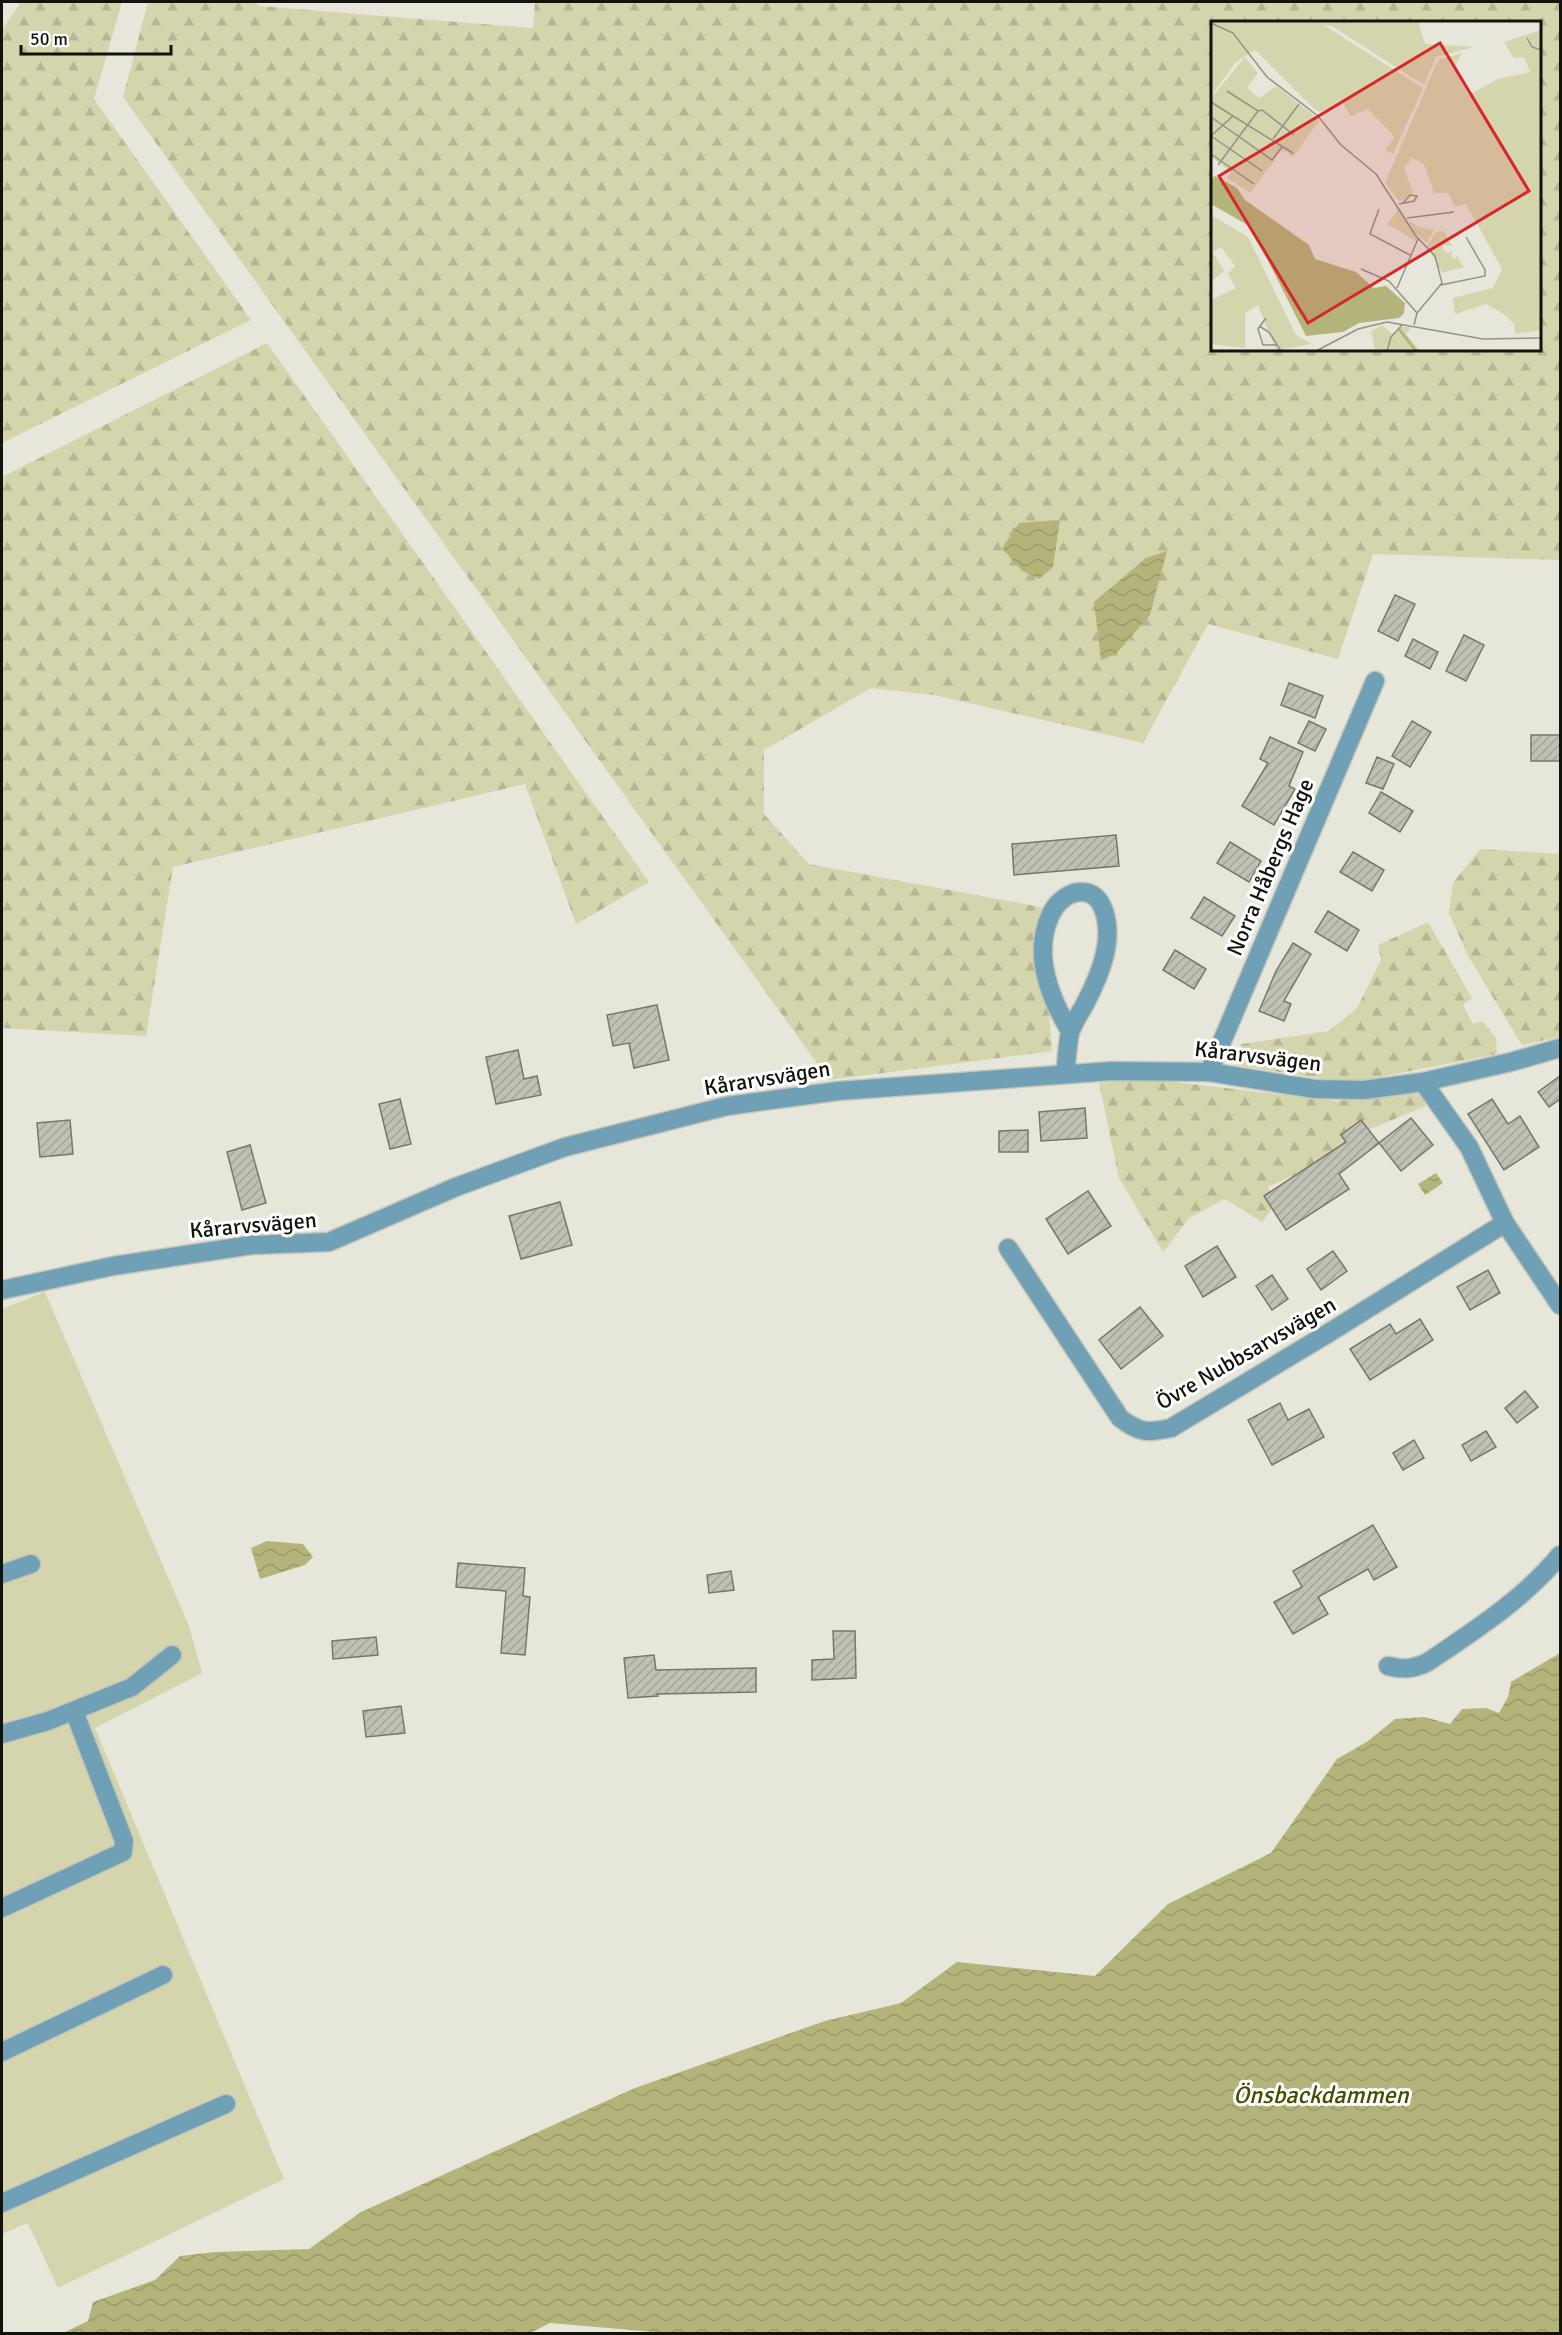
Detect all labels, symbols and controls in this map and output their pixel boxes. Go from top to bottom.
scale bar [21,18,171,56]
inset map [1211,21,1541,351]
text: 50 m [30,28,68,50]
street label: Norra Håbergs Hage [1221,774,1319,960]
street label: Kårarvsvägen [1193,1035,1323,1077]
street label: Kårarvsvägen [702,1055,832,1101]
street label: Kårarvsvägen [188,1206,318,1244]
street label: Övre Nubbsarvsvägen [1151,1291,1341,1415]
water label: Önsbackdammen [1233,2080,1410,2110]

